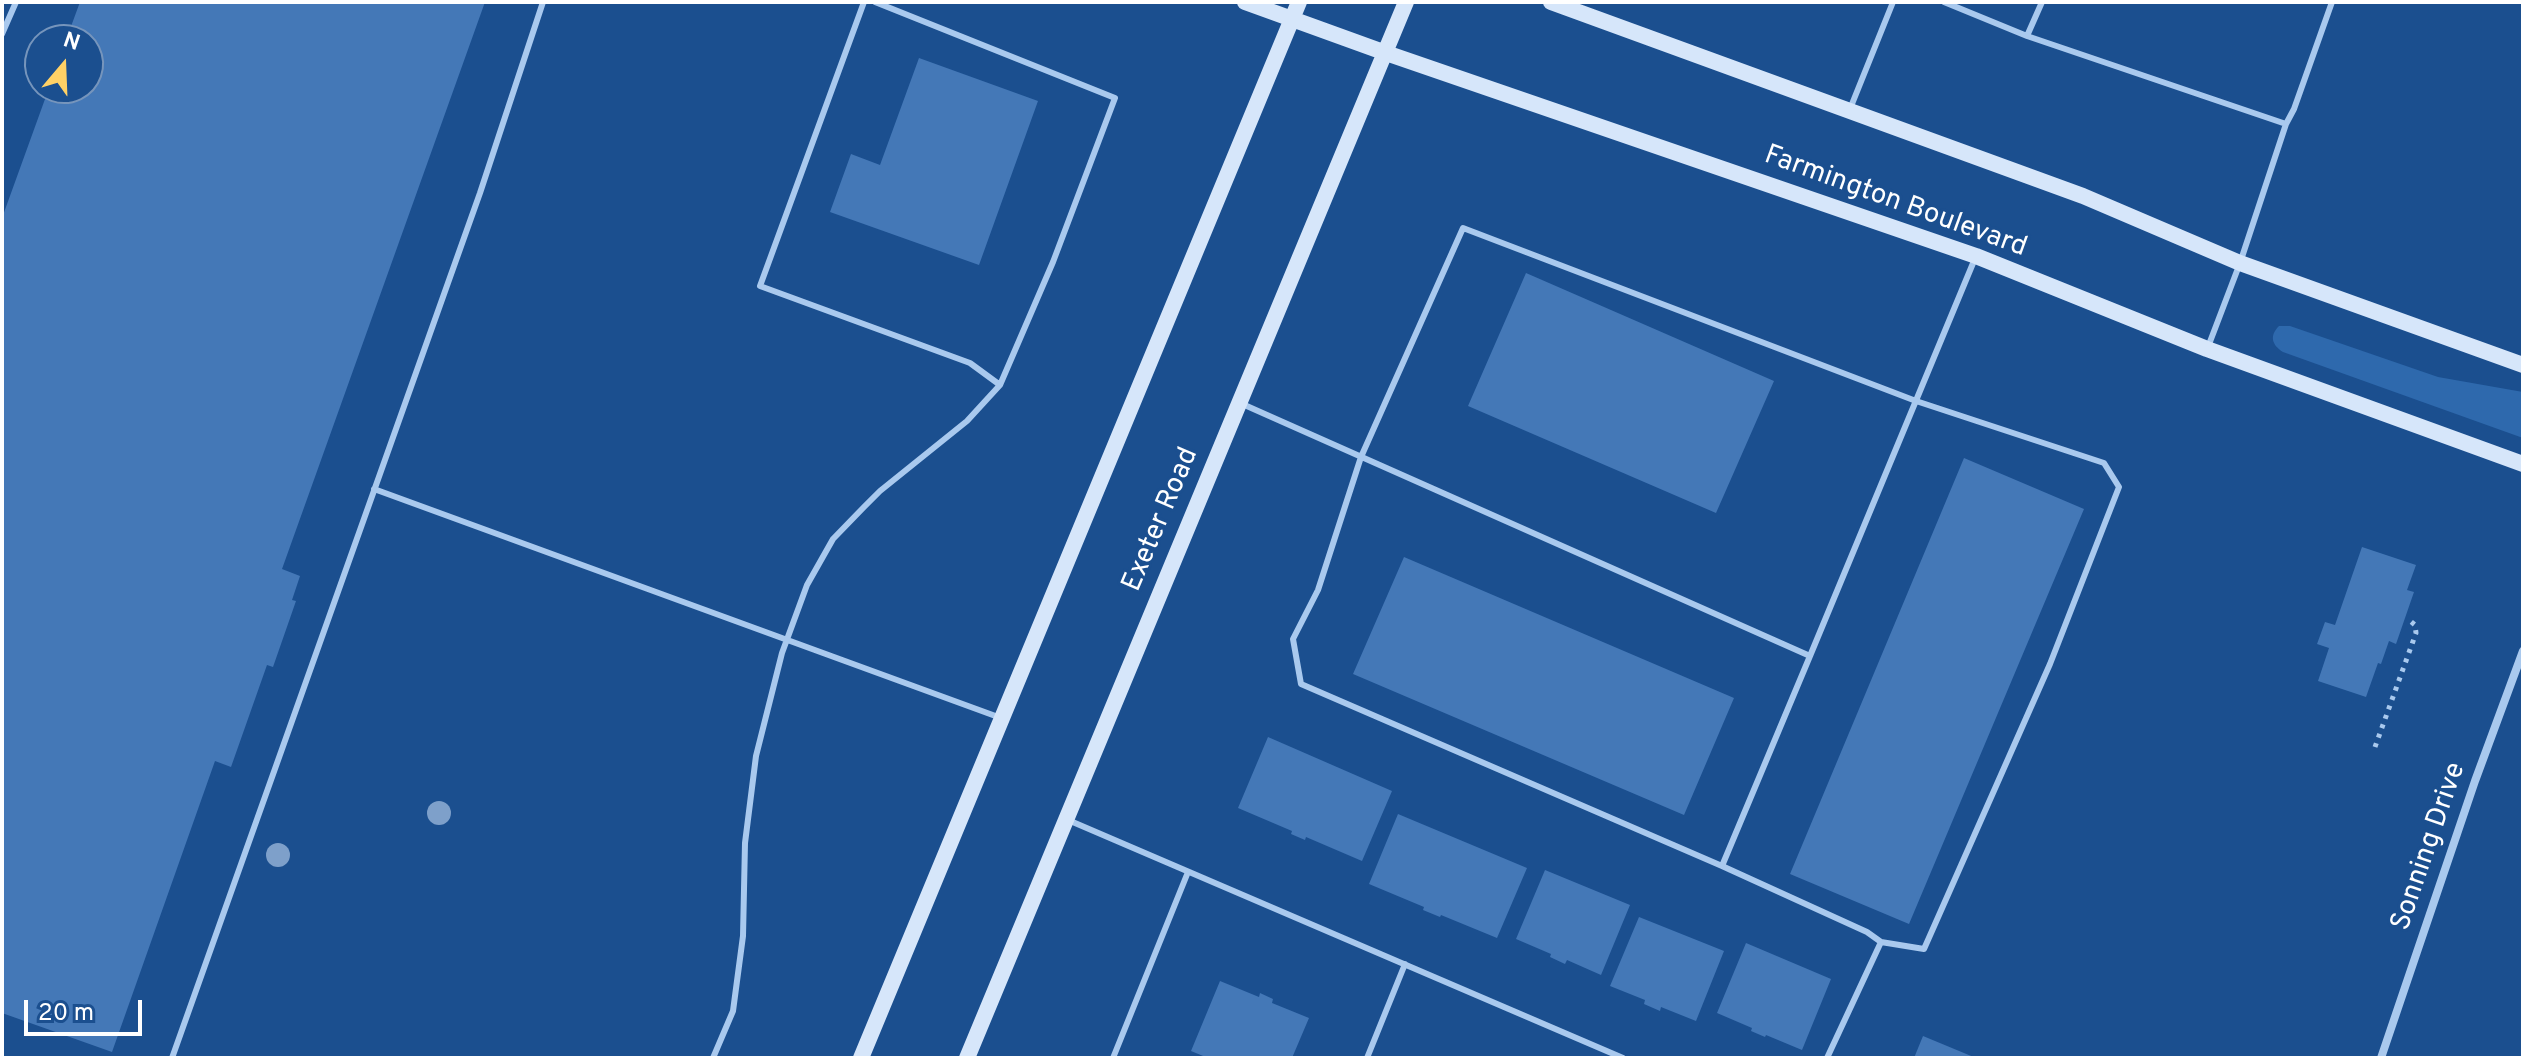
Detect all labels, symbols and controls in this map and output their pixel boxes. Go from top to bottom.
north arrow [24,24,104,104]
text: N [59,27,83,58]
street label: Farmington Boulevard [1759,140,2031,266]
street label: Exeter Road [1117,443,1207,597]
street label: Sonning Drive [2386,759,2474,935]
scale bar [28,984,146,1034]
text: 20 m [38,999,94,1029]

